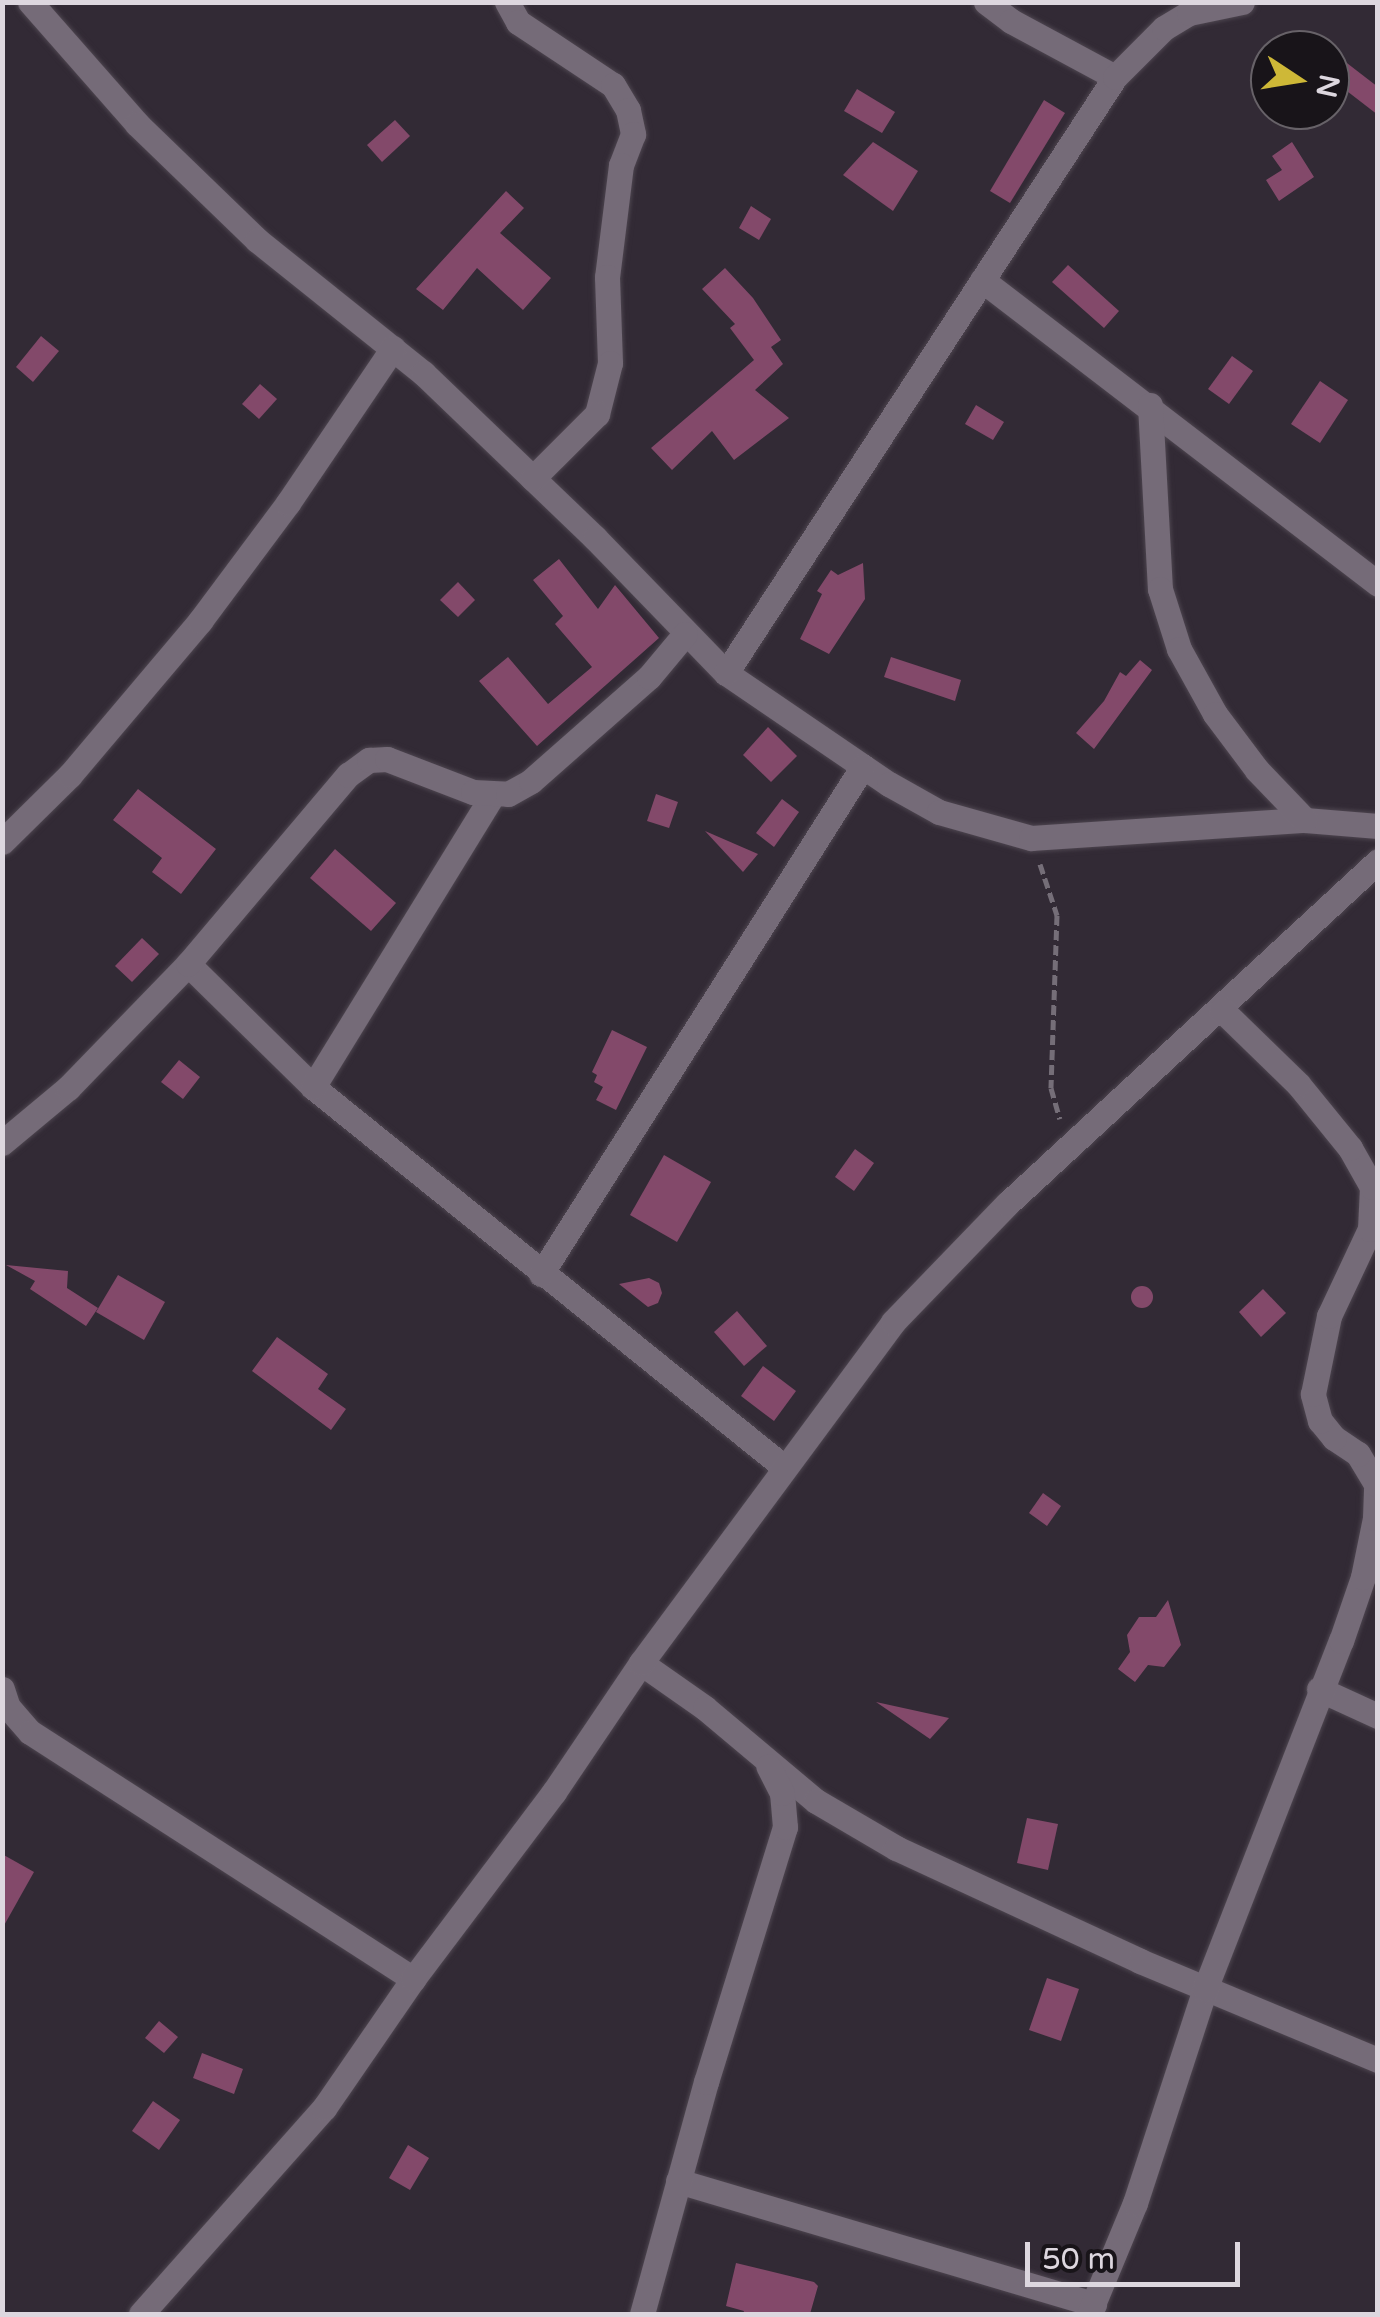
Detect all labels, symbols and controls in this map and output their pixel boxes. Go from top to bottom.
north arrow [1250,30,1350,130]
text: N [1308,71,1346,100]
scale bar [1030,2222,1245,2284]
text: 50 m [1042,2241,1115,2278]

